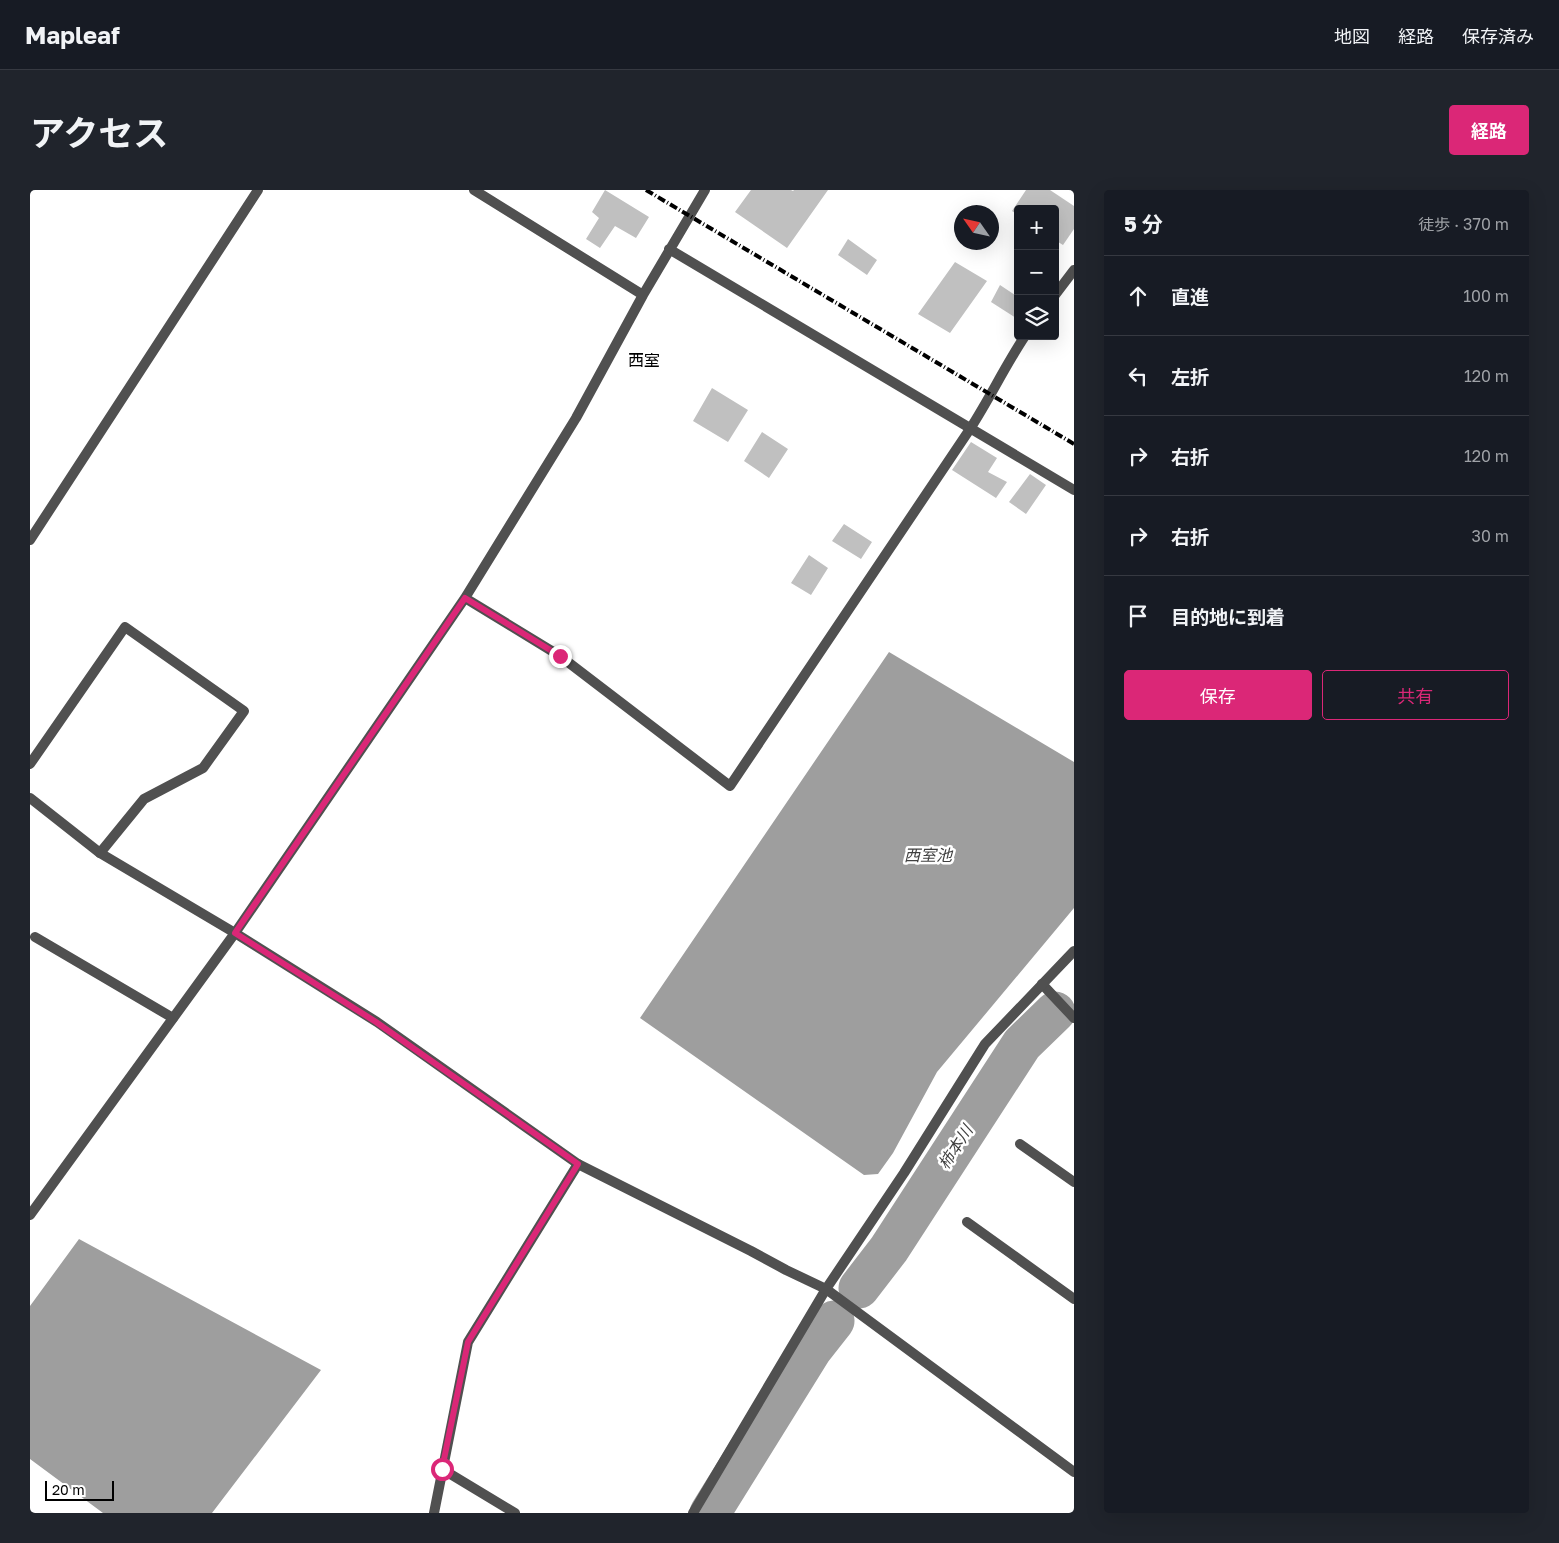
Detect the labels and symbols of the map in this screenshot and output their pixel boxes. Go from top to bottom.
north arrow [954,205,999,250]
district label: 西室 [628,350,660,370]
route end [549,645,572,668]
water label: 西室池 [904,845,954,865]
water label: 柿本川 [934,1120,978,1173]
route start [431,1458,454,1481]
scale bar [45,1478,114,1501]

